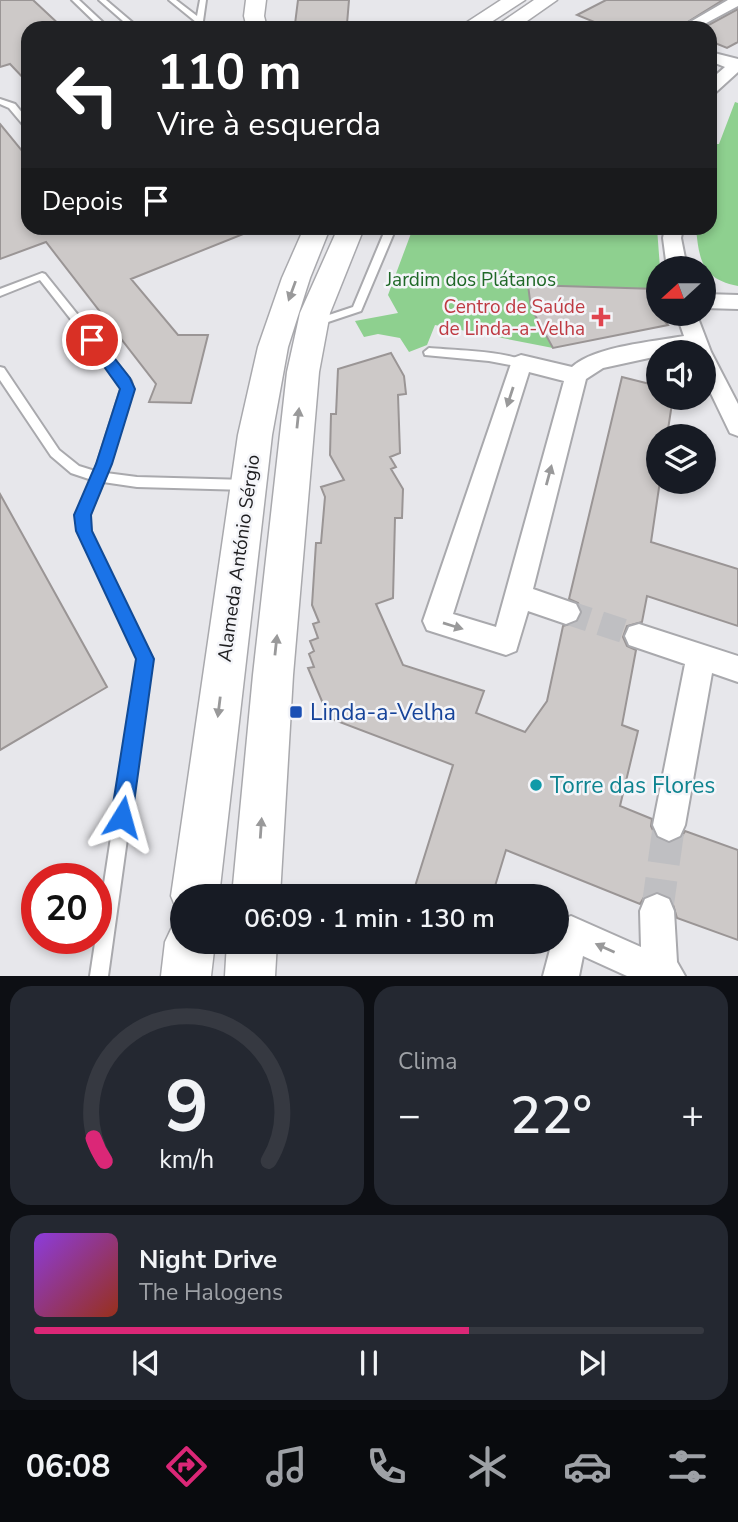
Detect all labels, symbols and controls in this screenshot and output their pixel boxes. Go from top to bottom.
text: 110 m [157,39,301,106]
icon: left [42,49,133,140]
text: Vire à esquerda [157,103,381,146]
icon: arrive [137,182,175,220]
text: Depois [42,184,123,219]
north arrow [646,256,716,326]
map controls [646,256,716,494]
park label: Jardim dos Plátanos [385,267,556,293]
one-way arrow [286,280,297,301]
place label: Centro de Saúde de Linda-a-Velha [438,294,585,342]
marker: Centro de Saúde de Linda-a-Velha [591,307,611,327]
pin [62,310,122,370]
icon: arrive [73,321,111,359]
button: sound [646,340,716,410]
one-way arrow [504,387,514,408]
one-way arrow [293,407,304,429]
button: layers [646,424,716,494]
street label: Alameda António Sérgio [212,453,266,663]
one-way arrow [545,464,555,485]
one-way arrow [442,621,463,631]
one-way arrow [271,634,282,656]
one-way arrow [213,696,224,718]
place label: Linda-a-Velha [310,697,456,728]
marker: Linda-a-Velha [288,704,304,720]
place label: Torre das Flores [550,770,715,801]
marker: Torre das Flores [528,777,544,793]
position arrow [85,780,159,854]
one-way arrow [256,817,267,839]
speed limit sign: 20 [21,863,112,954]
text: 06:09 · 1 min · 130 m [244,901,495,936]
one-way arrow [595,942,615,954]
text: Clima [398,1046,458,1077]
text: 9 [165,1058,209,1158]
text: 22° [510,1080,592,1151]
text: − [398,1090,421,1141]
text: + [681,1090,704,1141]
text: km/h [159,1143,215,1177]
text: Night Drive [139,1242,277,1277]
text: The Halogens [139,1277,283,1308]
icon: previous [127,1344,165,1382]
icon: pause [350,1344,388,1382]
icon: next [573,1344,611,1382]
icon: directions [162,1442,211,1491]
icon: music [262,1442,311,1491]
icon: phone [362,1442,411,1491]
icon: climate [463,1442,512,1491]
icon: car [563,1442,612,1491]
icon: filters [663,1442,712,1491]
text: 06:08 [26,1445,110,1488]

